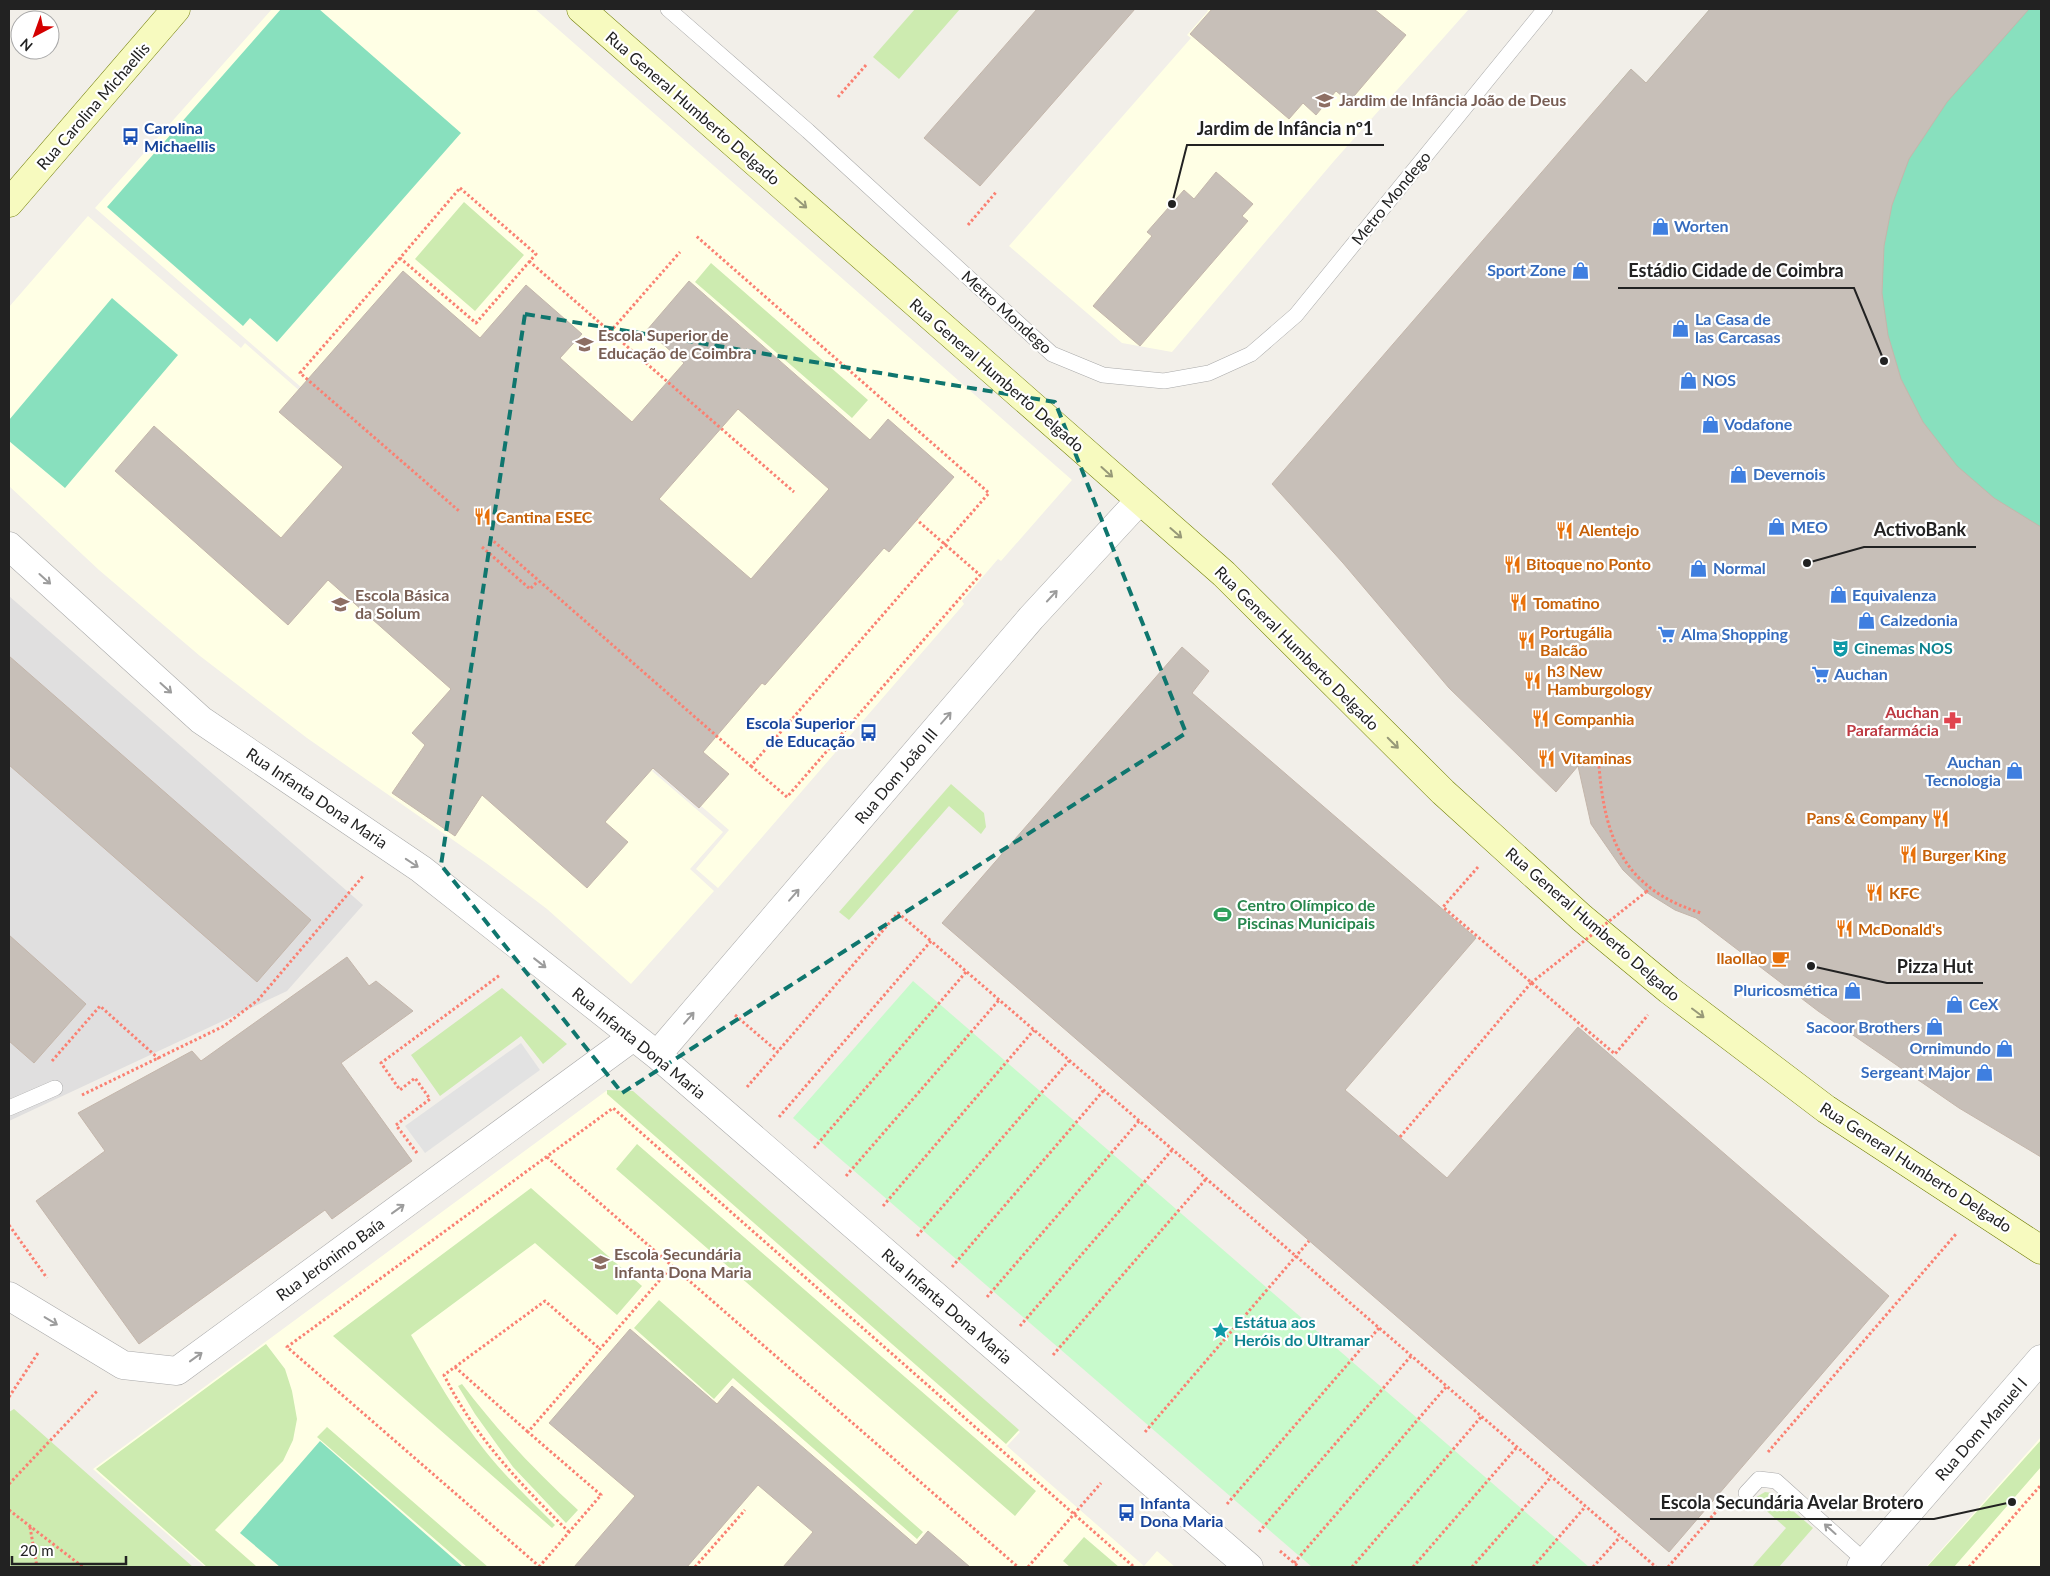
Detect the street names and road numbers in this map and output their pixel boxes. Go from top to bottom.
street label: Rua General Humberto Delgado [602,27,784,188]
street label: Rua Carolina Michaellis [32,38,153,173]
street label: Metro Mondego [1347,147,1434,248]
street label: Metro Mondego [958,266,1056,357]
street label: Rua General Humberto Delgado [906,294,1088,455]
street label: Rua General Humberto Delgado [1211,562,1383,734]
street label: Rua Dom João III [850,724,941,827]
street label: Rua Infanta Dona Maria [243,743,391,852]
street label: Rua General Humberto Delgado [1502,843,1684,1004]
street label: Rua Infanta Dona Maria [569,983,710,1102]
street label: Rua General Humberto Delgado [1817,1097,2016,1236]
street label: Rua Jerónimo Baía [272,1213,387,1304]
street label: Rua Infanta Dona Maria [878,1244,1016,1367]
street label: Rua Dom Manuel I [1931,1373,2031,1484]

